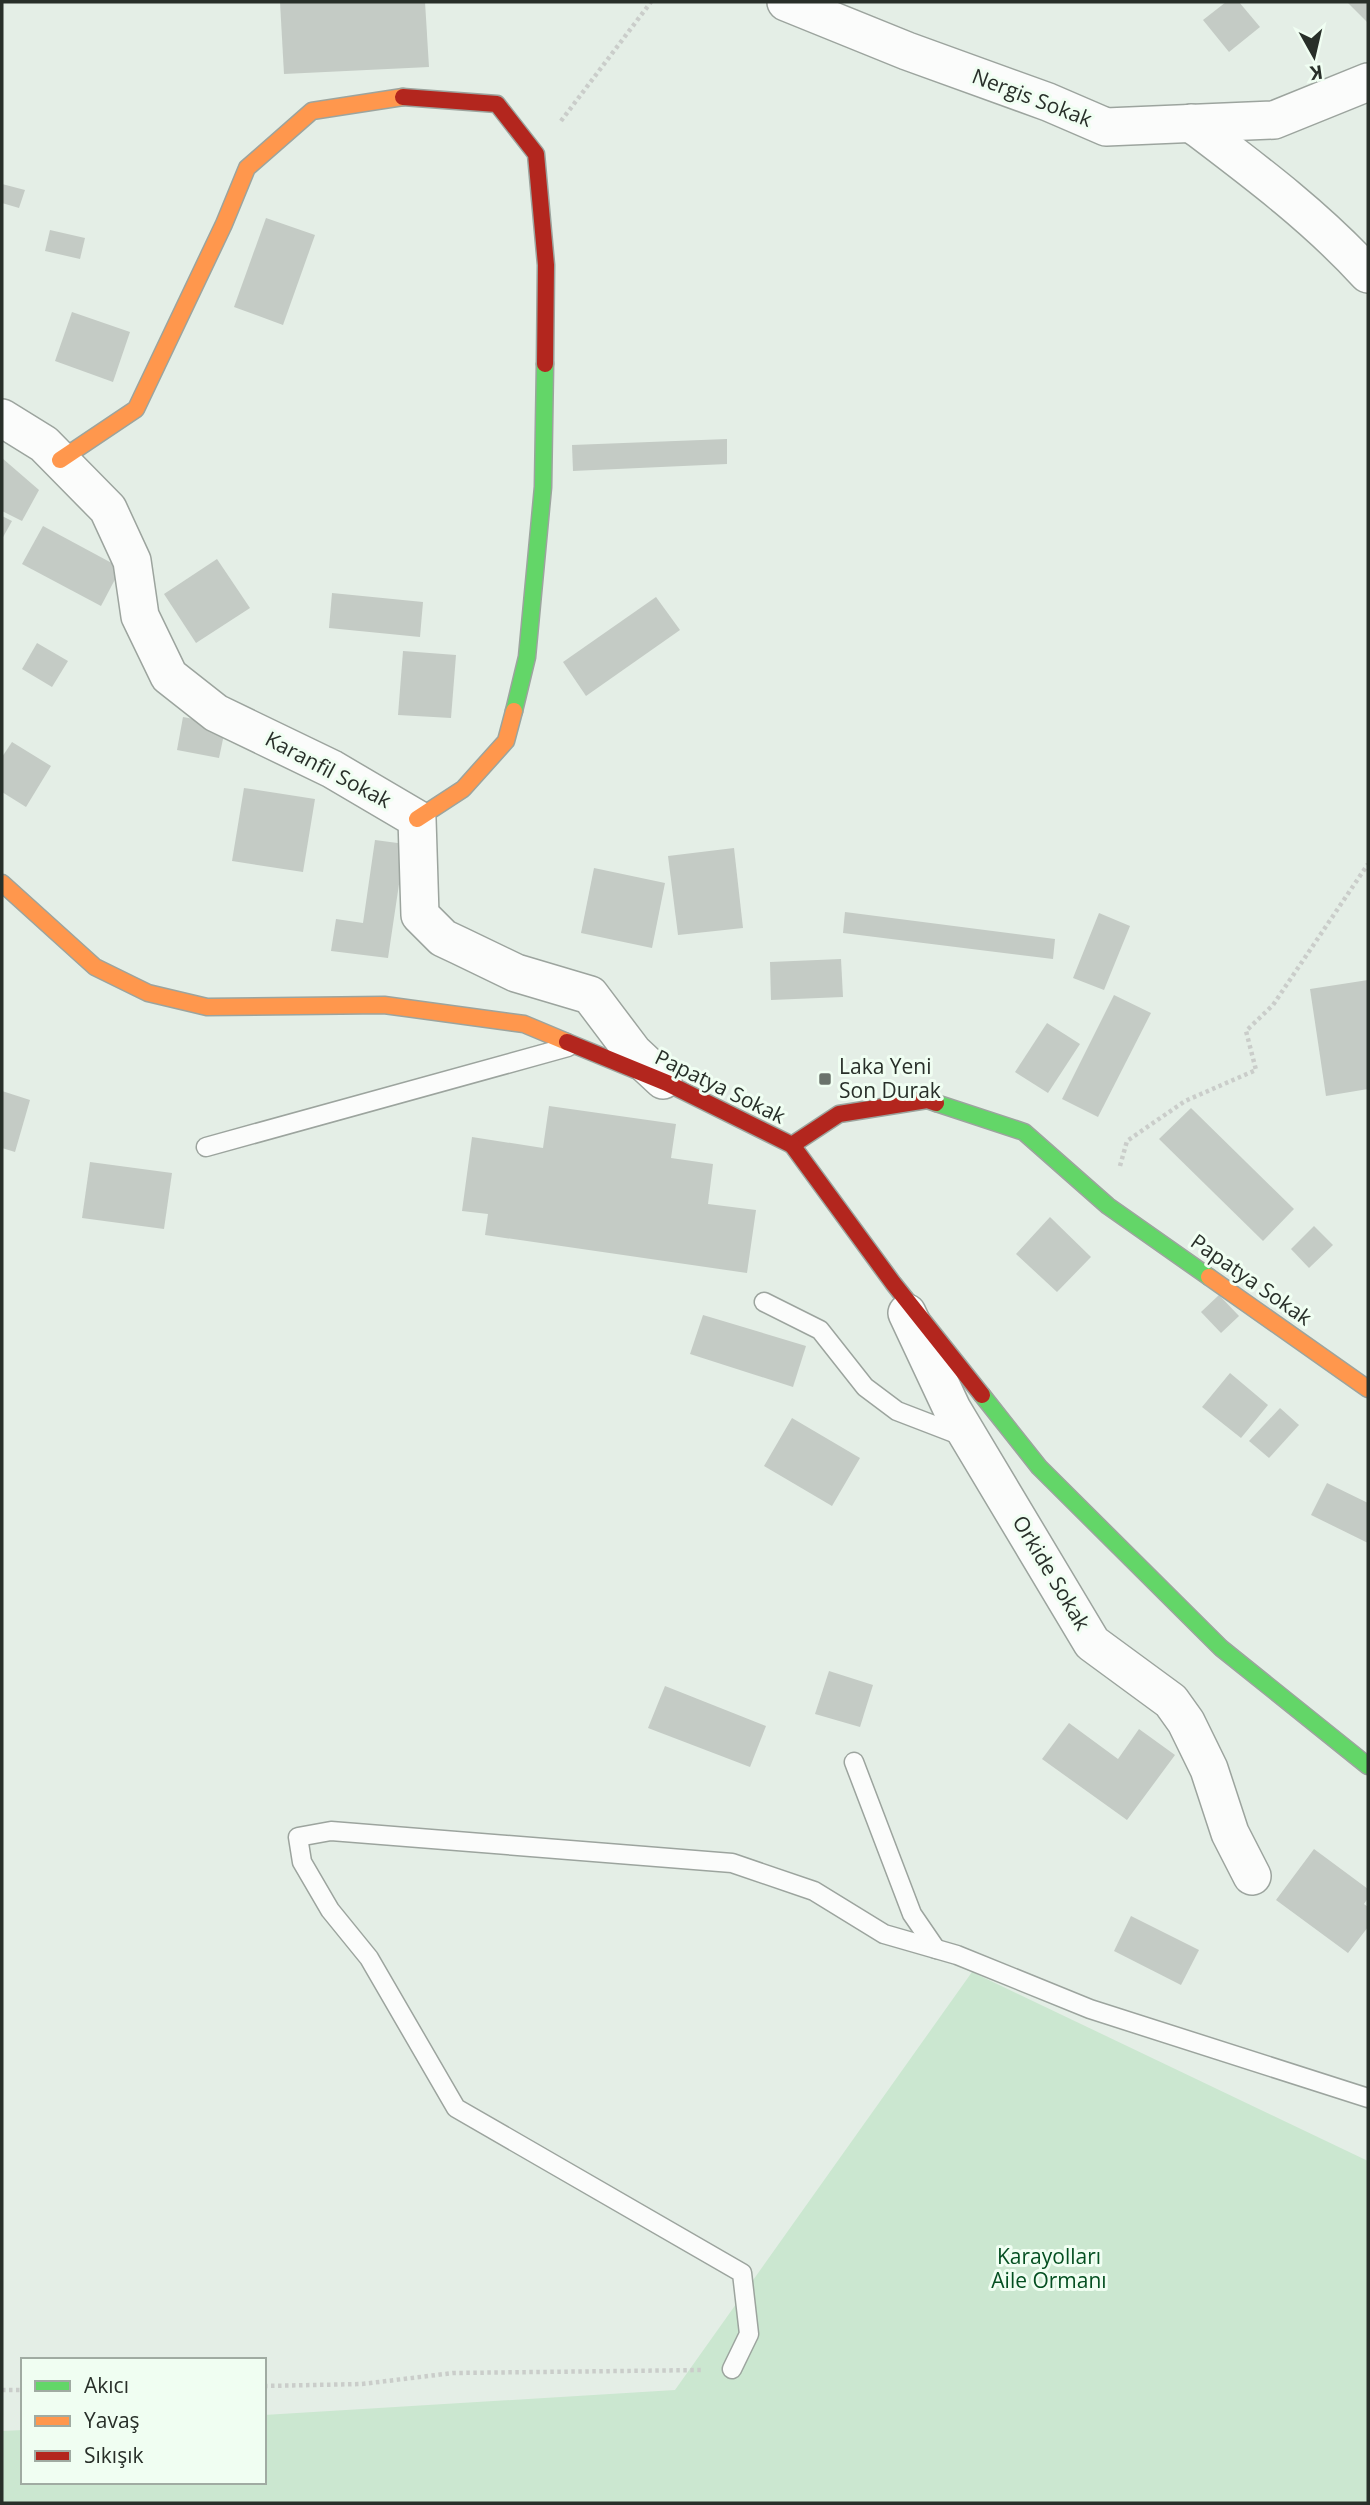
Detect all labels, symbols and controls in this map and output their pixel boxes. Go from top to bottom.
north arrow [1279,21,1349,91]
text: K [1308,59,1324,87]
street label: Nergis Sokak [968,61,1096,133]
street label: Karanfil Sokak [261,724,396,814]
street label: Papatya Sokak [651,1042,790,1130]
place label: Laka Yeni Son Durak [839,1052,941,1104]
marker: Laka Yeni Son Durak [817,1071,833,1087]
street label: Papatya Sokak [1185,1227,1318,1331]
street label: Orkide Sokak [1007,1510,1097,1635]
park label: Karayolları Aile Ormanı [991,2242,1107,2294]
legend [21,2358,266,2484]
text: Akıcı [84,2371,129,2399]
text: Yavaş [84,2406,140,2434]
text: Sıkışık [84,2441,144,2469]

